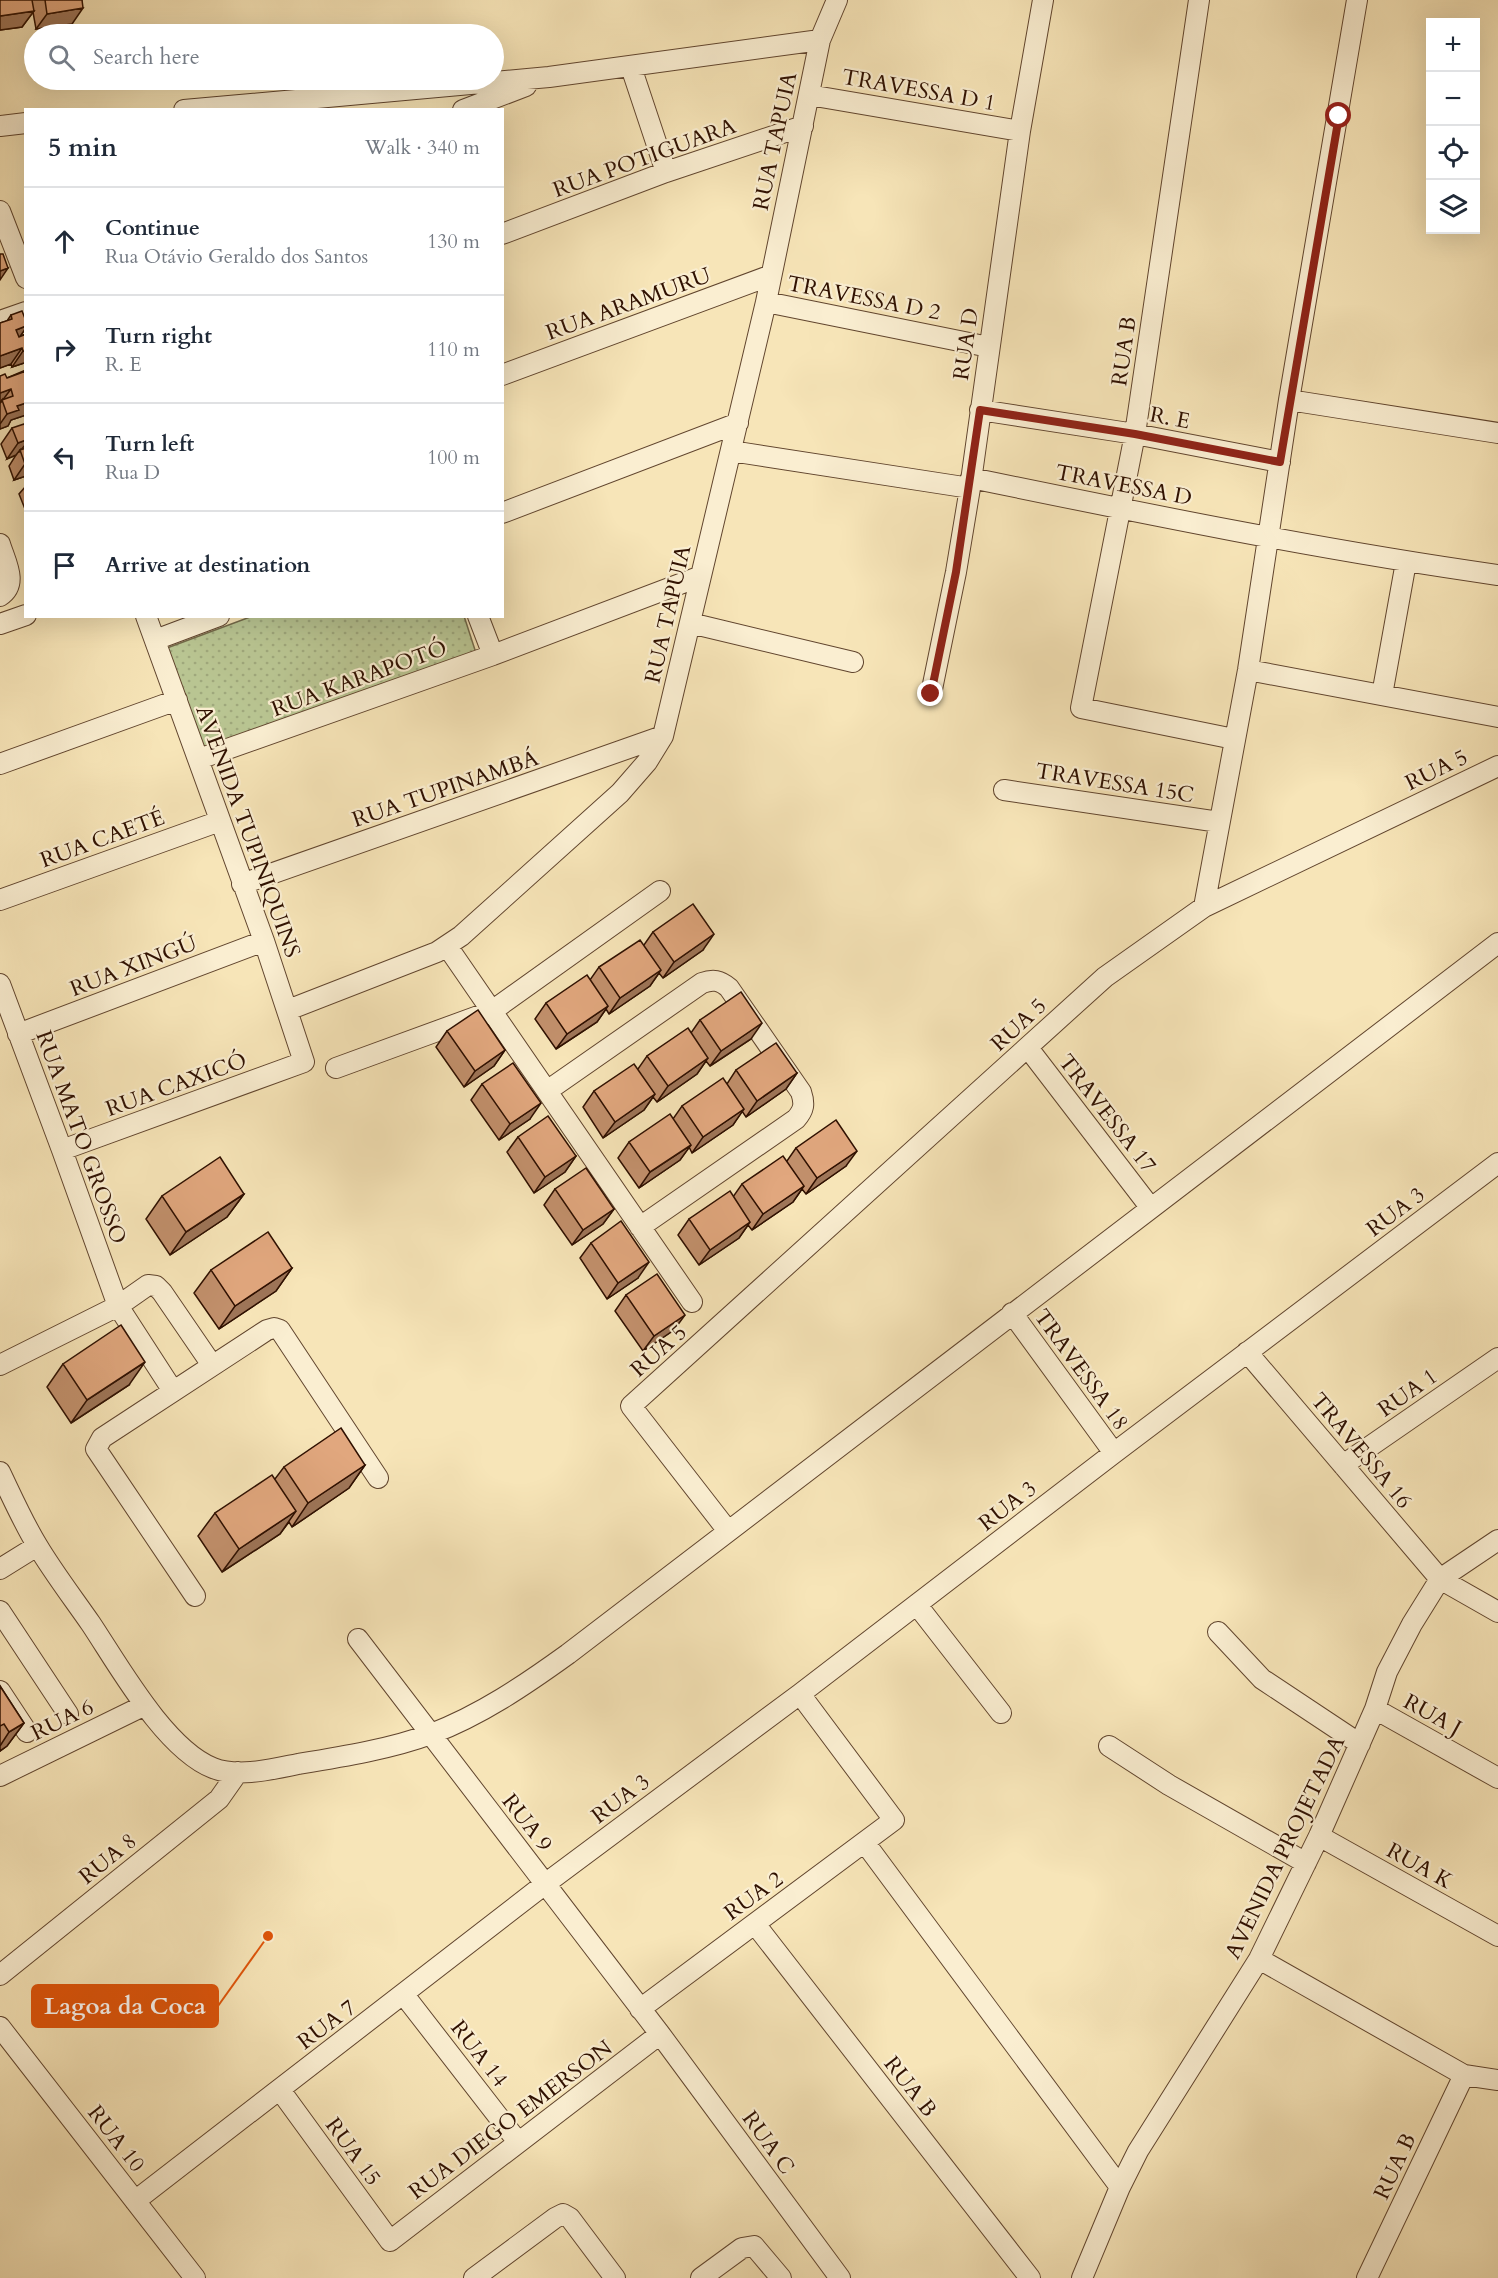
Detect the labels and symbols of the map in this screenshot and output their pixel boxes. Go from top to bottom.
street label: TRAVESSA D 1 [840,62,998,118]
street label: RUA TAPUIA [746,69,804,213]
route start [1325,102,1351,128]
street label: RUA POTIGUARA [549,111,740,205]
street label: RUA ARAMURU [542,260,715,348]
street label: TRAVESSA D 2 [785,268,943,328]
street label: RUA D [946,306,986,382]
street label: RUA B [1104,315,1144,388]
street label: R. E [1147,399,1192,437]
street label: TRAVESSA D [1053,457,1195,513]
street label: RUA TAPUIA [638,542,698,686]
street label: RUA KARAPOTÓ [267,633,450,724]
route end [917,680,943,706]
street label: AVENIDA TUPINIQUINS [188,701,308,962]
street label: RUA 5 [1400,742,1473,798]
street label: RUA TUPINAMBÁ [348,743,543,835]
street label: TRAVESSA 15C [1034,756,1196,810]
street label: RUA CAETÉ [36,803,169,875]
street label: RUA XINGÚ [66,928,201,1004]
street label: RUA 5 [984,991,1053,1058]
street label: RUA MATO GROSSO [29,1027,134,1248]
street label: RUA CAXICÓ [102,1046,250,1124]
street label: TRAVESSA 17 [1051,1048,1163,1179]
street label: RUA 3 [1360,1180,1431,1244]
street label: TRAVESSA 18 [1027,1303,1135,1436]
street label: RUA 5 [624,1317,693,1384]
street label: RUA 1 [1372,1362,1443,1424]
street label: TRAVESSA 16 [1304,1386,1419,1515]
street label: RUA 3 [972,1474,1043,1538]
street label: RUA J [1398,1687,1467,1743]
street label: RUA 6 [26,1692,99,1748]
street label: AVENIDA PROJETADA [1218,1731,1352,1964]
street label: RUA 3 [585,1767,656,1831]
street label: RUA 9 [495,1787,559,1858]
street label: RUA 8 [73,1826,143,1891]
street label: RUA K [1381,1836,1458,1897]
street label: RUA 2 [718,1864,789,1927]
callout: Lagoa da Coca [32,1985,218,2027]
text: Lagoa da Coca [44,1990,206,2023]
street label: RUA 7 [291,1993,362,2057]
street label: RUA 14 [444,2014,515,2093]
street label: RUA DIEGO EMERSON [403,2033,619,2206]
street label: RUA B [877,2050,943,2123]
street label: RUA 10 [81,2099,152,2178]
street label: RUA C [735,2105,801,2180]
street label: RUA 15 [318,2111,388,2192]
street label: RUA B [1367,2128,1423,2204]

